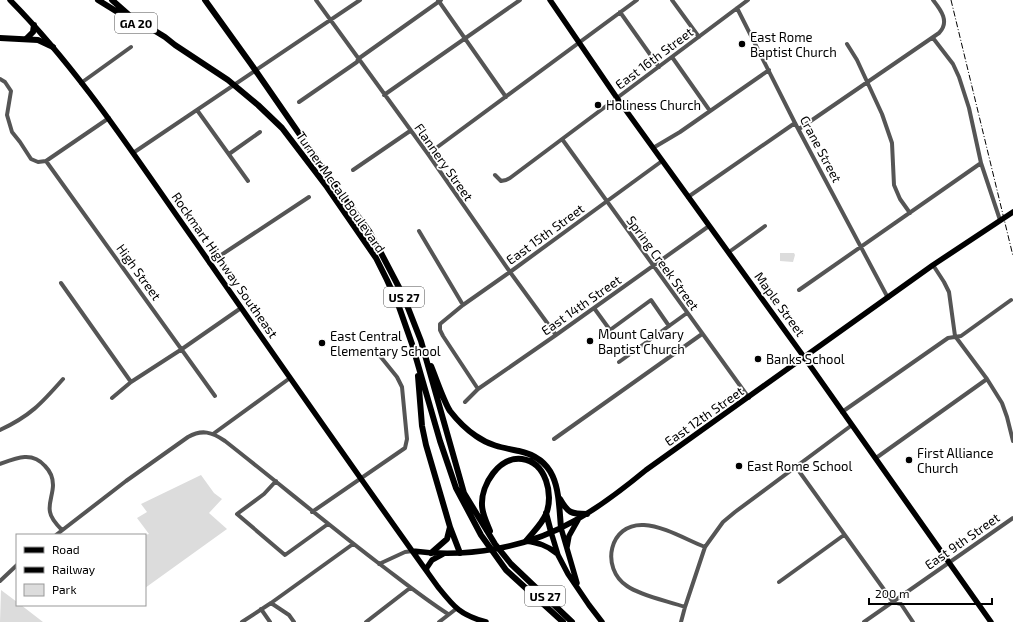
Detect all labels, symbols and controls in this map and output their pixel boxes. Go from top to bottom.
road number: GA 20 [115,13,157,33]
street label: East 16th Street [612,24,696,92]
place label: East Rome Baptist Church [750,29,837,60]
marker: East Rome Baptist Church [737,39,747,49]
place label: Holiness Church [606,97,701,113]
marker: Holiness Church [593,100,603,110]
street label: Crane Street [797,113,845,185]
street label: Flannery Street [411,120,477,204]
street label: Turner McCall Boulevard [293,128,389,256]
street label: Rockmart Highway Southeast [168,189,282,341]
street label: East 15th Street [503,200,587,268]
street label: Spring Creek Street [623,213,703,313]
street label: High Street [113,241,165,303]
street label: Maple Street [751,269,809,339]
street label: East 14th Street [538,272,624,338]
road number: US 27 [384,287,424,307]
place label: Mount Calvary Baptist Church [598,326,685,357]
place label: East Central Elementary School [330,328,441,359]
marker: Mount Calvary Baptist Church [585,336,595,346]
marker: East Central Elementary School [317,338,327,348]
place label: Banks School [766,351,845,367]
marker: Banks School [753,354,763,364]
street label: East 12th Street [661,383,747,449]
place label: First Alliance Church [917,445,994,476]
marker: First Alliance Church [904,455,914,465]
place label: East Rome School [747,458,852,474]
marker: East Rome School [734,461,744,471]
street label: East 9th Street [921,509,1003,573]
legend [16,534,146,606]
text: Road [52,542,80,556]
text: Railway [52,562,96,576]
scale bar [869,580,992,606]
text: Park [52,582,77,596]
road number: US 27 [525,586,565,606]
text: 200 m [875,586,909,600]

